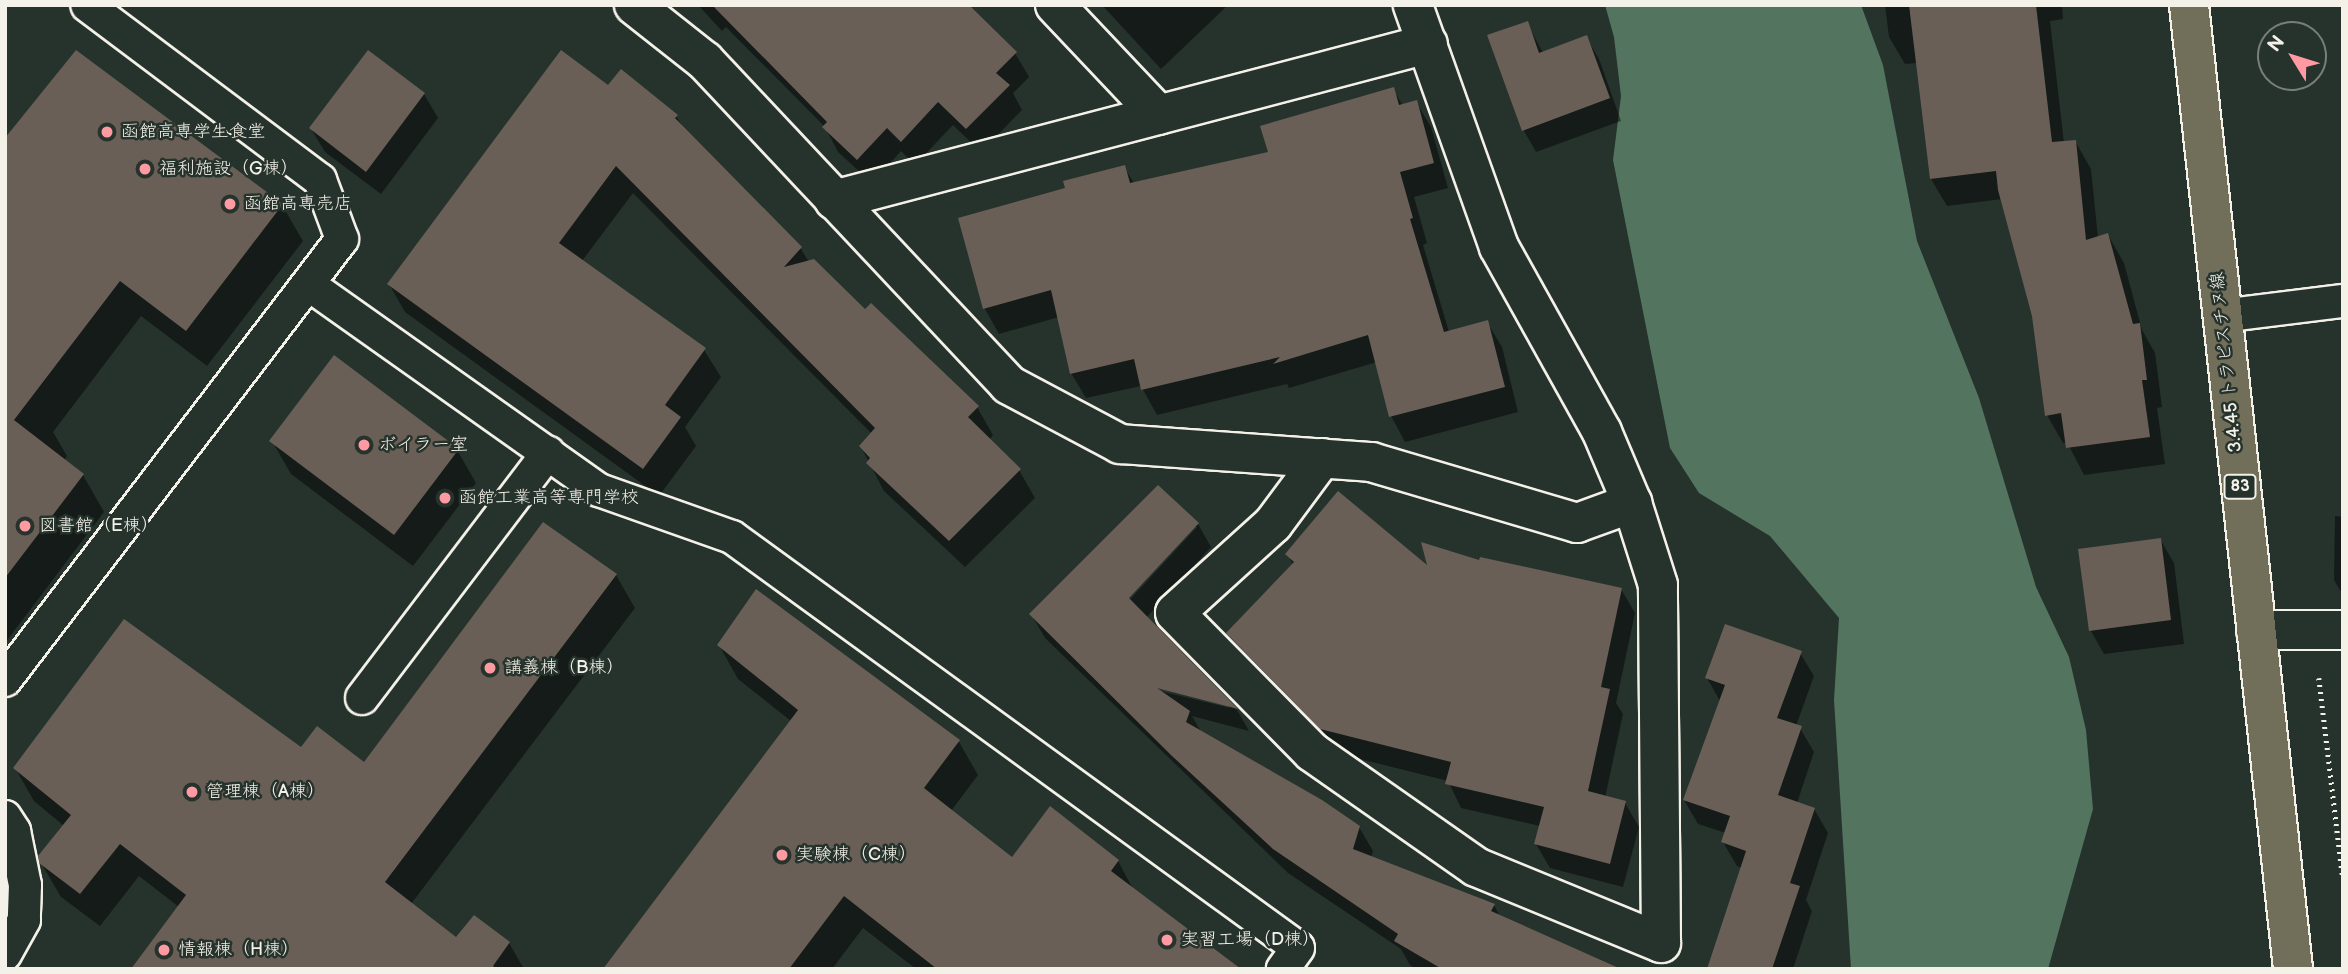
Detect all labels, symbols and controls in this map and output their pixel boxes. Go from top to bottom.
north arrow [2257,21,2327,91]
text: N [2263,31,2290,57]
place label: 函館高専学生食堂 [121,121,265,143]
marker: 函館高専学生食堂 [99,124,115,140]
place label: 福利施設（G棟） [159,158,298,180]
marker: 福利施設（G棟） [137,161,153,177]
place label: 函館高専売店 [244,193,352,215]
marker: 函館高専売店 [222,196,238,212]
street label: 3.4.45 トラピスチヌ線 [2207,271,2247,453]
place label: ボイラー室 [378,434,468,456]
marker: ボイラー室 [356,437,372,453]
road number: 83 [2222,474,2258,500]
place label: 函館工業高等専門学校 [459,487,639,509]
marker: 函館工業高等専門学校 [437,490,453,506]
place label: 図書館（E棟） [39,515,159,537]
marker: 図書館（E棟） [17,518,33,534]
place label: 講義棟（B棟） [504,657,624,679]
marker: 講義棟（B棟） [482,660,498,676]
place label: 管理棟（A棟） [206,781,325,803]
marker: 管理棟（A棟） [184,784,200,800]
place label: 実験棟（C棟） [796,844,917,866]
marker: 実験棟（C棟） [774,847,790,863]
place label: 実習工場（D棟） [1181,929,1320,951]
marker: 実習工場（D棟） [1159,932,1175,948]
place label: 情報棟（H棟） [178,939,299,961]
marker: 情報棟（H棟） [156,942,172,958]

